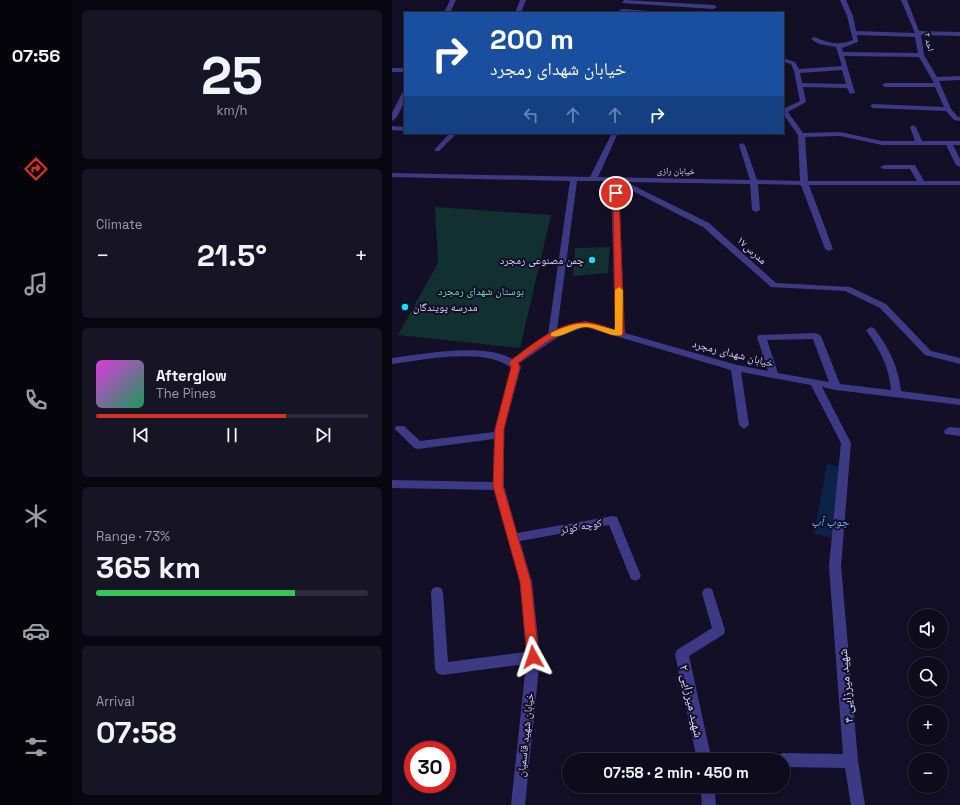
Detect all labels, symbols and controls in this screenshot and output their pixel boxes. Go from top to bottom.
text: 200 m [490,21,574,57]
icon: right [424,28,476,80]
street label: احد ۴ [921,32,937,52]
text: 25 [201,43,263,109]
text: 07:56 [12,44,60,67]
text: خیابان شهدای رمجرد [490,57,626,80]
text: km/h [217,102,247,119]
icon: left [520,104,542,126]
icon: ahead [562,104,584,126]
icon: ahead [604,104,626,126]
icon: right [646,104,668,126]
icon: directions [22,155,50,183]
street label: خیابان رازی [657,165,695,177]
pin [599,176,633,210]
icon: arrive [605,182,627,204]
text: Climate [96,216,142,233]
street label: مدرس۱۷ [734,233,770,267]
text: 21.5° [197,236,267,275]
text: − [96,241,110,269]
text: + [354,241,368,269]
place label: چمن مصنوعی رمجرد [500,253,584,267]
marker: چمن مصنوعی رمجرد [587,255,597,265]
icon: music [22,270,50,298]
park label: بوستان شهدای رمجرد [438,284,524,298]
place label: مدرسه پویندگان [413,300,477,314]
marker: مدرسه پویندگان [400,302,410,312]
street label: خیابان شهدای رمجرد [691,336,775,370]
text: Afterglow [156,366,227,385]
text: The Pines [156,385,216,402]
icon: phone [22,386,50,414]
icon: previous [130,424,152,446]
icon: pause [221,424,243,446]
icon: next [312,424,334,446]
icon: climate [22,502,50,530]
water label: جوب آب [811,514,849,530]
street label: کوچه کوثر [558,515,604,537]
text: Range · 73% [96,528,170,545]
text: 365 km [96,548,201,587]
map controls [908,609,948,793]
button: sound [908,609,948,649]
icon: car [22,617,50,645]
position arrow [512,636,554,678]
street label: شهید میرزایی ۴ [834,648,857,724]
button: search [908,657,948,697]
street label: شهید میرزایی ۲ [675,663,708,739]
street label: خیابان شهید قاسمیان [514,692,536,778]
text: Arrival [96,693,135,710]
button: + [908,705,948,745]
text: 07:58 [96,713,176,752]
icon: filters [22,733,50,761]
speed limit sign: 30 [404,741,456,793]
button: − [908,753,948,793]
text: 07:58 · 2 min · 450 m [603,763,749,782]

